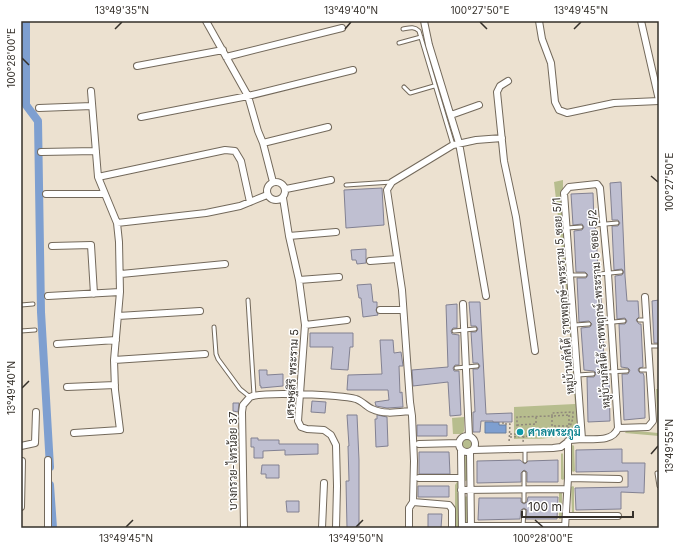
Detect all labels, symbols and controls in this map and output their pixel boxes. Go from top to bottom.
text: 13°49'35"N [95,4,149,16]
text: 13°49'40"N [324,4,378,16]
text: 100°27'50"E [450,4,510,16]
text: 13°49'45"N [554,4,608,16]
text: 100°28'00"E [5,28,17,88]
text: 100°27'50"E [663,152,675,212]
street label: หมู่บ้านกัสโต้ ราชพฤกษ์-พระราม 5 ซอย 5/1 [548,197,578,395]
street label: หมู่บ้านกัสโต้ ราชพฤกษ์-พระราม 5 ซอย 5/2 [584,209,614,409]
street label: เศรษฐสิริ พระราม 5 [283,328,302,419]
text: 13°49'40"N [5,361,17,415]
street label: บางกรวย-ไทรน้อย 37 [225,412,240,510]
text: 13°49'55"N [663,419,675,473]
place label: ศาลพระภูมิ [528,425,581,440]
marker: ศาลพระภูมิ [515,427,525,437]
scale bar [522,493,633,519]
text: 100 m [528,499,562,514]
text: 13°49'45"N [99,532,153,544]
text: 13°49'50"N [329,532,383,544]
text: 100°28'00"E [513,532,573,544]

